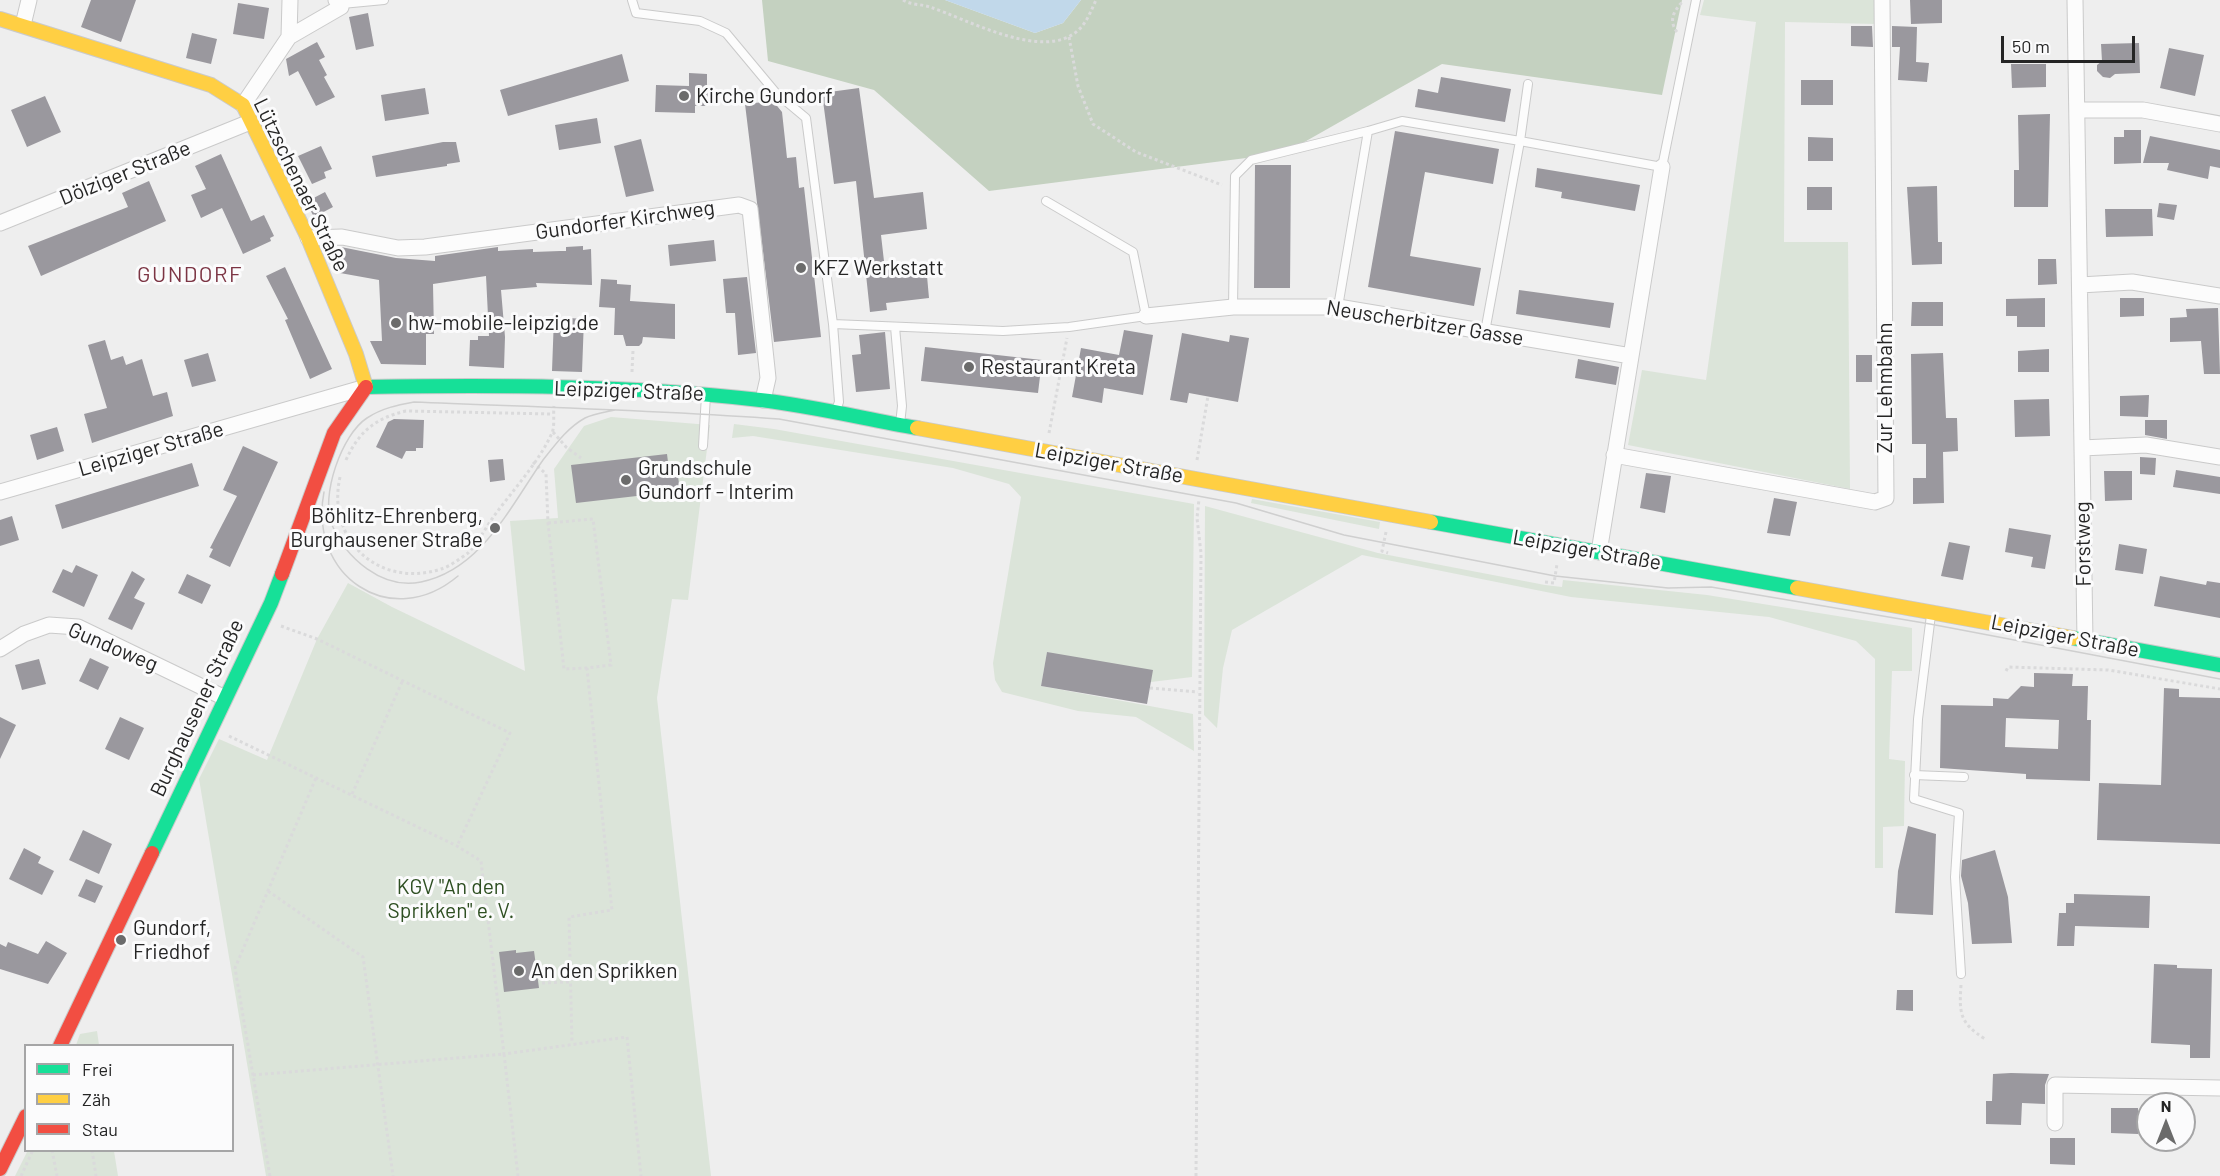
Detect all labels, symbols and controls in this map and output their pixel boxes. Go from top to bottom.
scale bar [2004,24,2138,62]
text: 50 m [2012,35,2050,57]
place label: Kirche Gundorf [696,83,833,109]
marker: Kirche Gundorf [677,89,691,103]
street label: Lützschenaer Straße [248,94,354,276]
street label: Dölziger Straße [56,135,194,211]
street label: Gundorfer Kirchweg [534,195,716,245]
place label: KFZ Werkstatt [813,255,944,281]
marker: KFZ Werkstatt [794,261,808,275]
district label: GUNDORF [137,262,243,288]
street label: Neuscherbitzer Gasse [1325,295,1525,351]
place label: hw-mobile-leipzig.de [408,310,599,336]
marker: hw-mobile-leipzig.de [389,316,403,330]
street label: Zur Lehmbahn [1872,322,1898,454]
place label: Restaurant Kreta [981,354,1136,380]
marker: Restaurant Kreta [962,360,976,374]
street label: Leipziger Straße [554,376,704,406]
street label: Leipziger Straße [75,416,227,482]
street label: Leipziger Straße [1033,438,1185,488]
place label: Grundschule Gundorf - Interim [638,455,794,505]
marker: Grundschule Gundorf - Interim [619,473,633,487]
street label: Forstweg [2070,501,2096,587]
place label: Böhlitz-Ehrenberg, Burghausener Straße [290,503,483,553]
marker: Böhlitz-Ehrenberg, Burghausener Straße [488,521,502,535]
street label: Leipziger Straße [1511,525,1663,575]
street label: Leipziger Straße [1989,609,2141,663]
street label: Burghausener Straße [145,615,249,801]
street label: Gundoweg [64,617,162,677]
park label: KGV "An den Sprikken" e. V. [388,874,514,924]
place label: Gundorf, Friedhof [133,915,211,965]
marker: Gundorf, Friedhof [114,933,128,947]
place label: An den Sprikken [531,958,677,984]
marker: An den Sprikken [512,964,526,978]
legend [24,1044,234,1152]
text: Frei [82,1058,113,1080]
text: Zäh [82,1088,111,1110]
north arrow [2136,1092,2196,1152]
text: N [2161,1096,2171,1115]
text: Stau [82,1118,118,1140]

